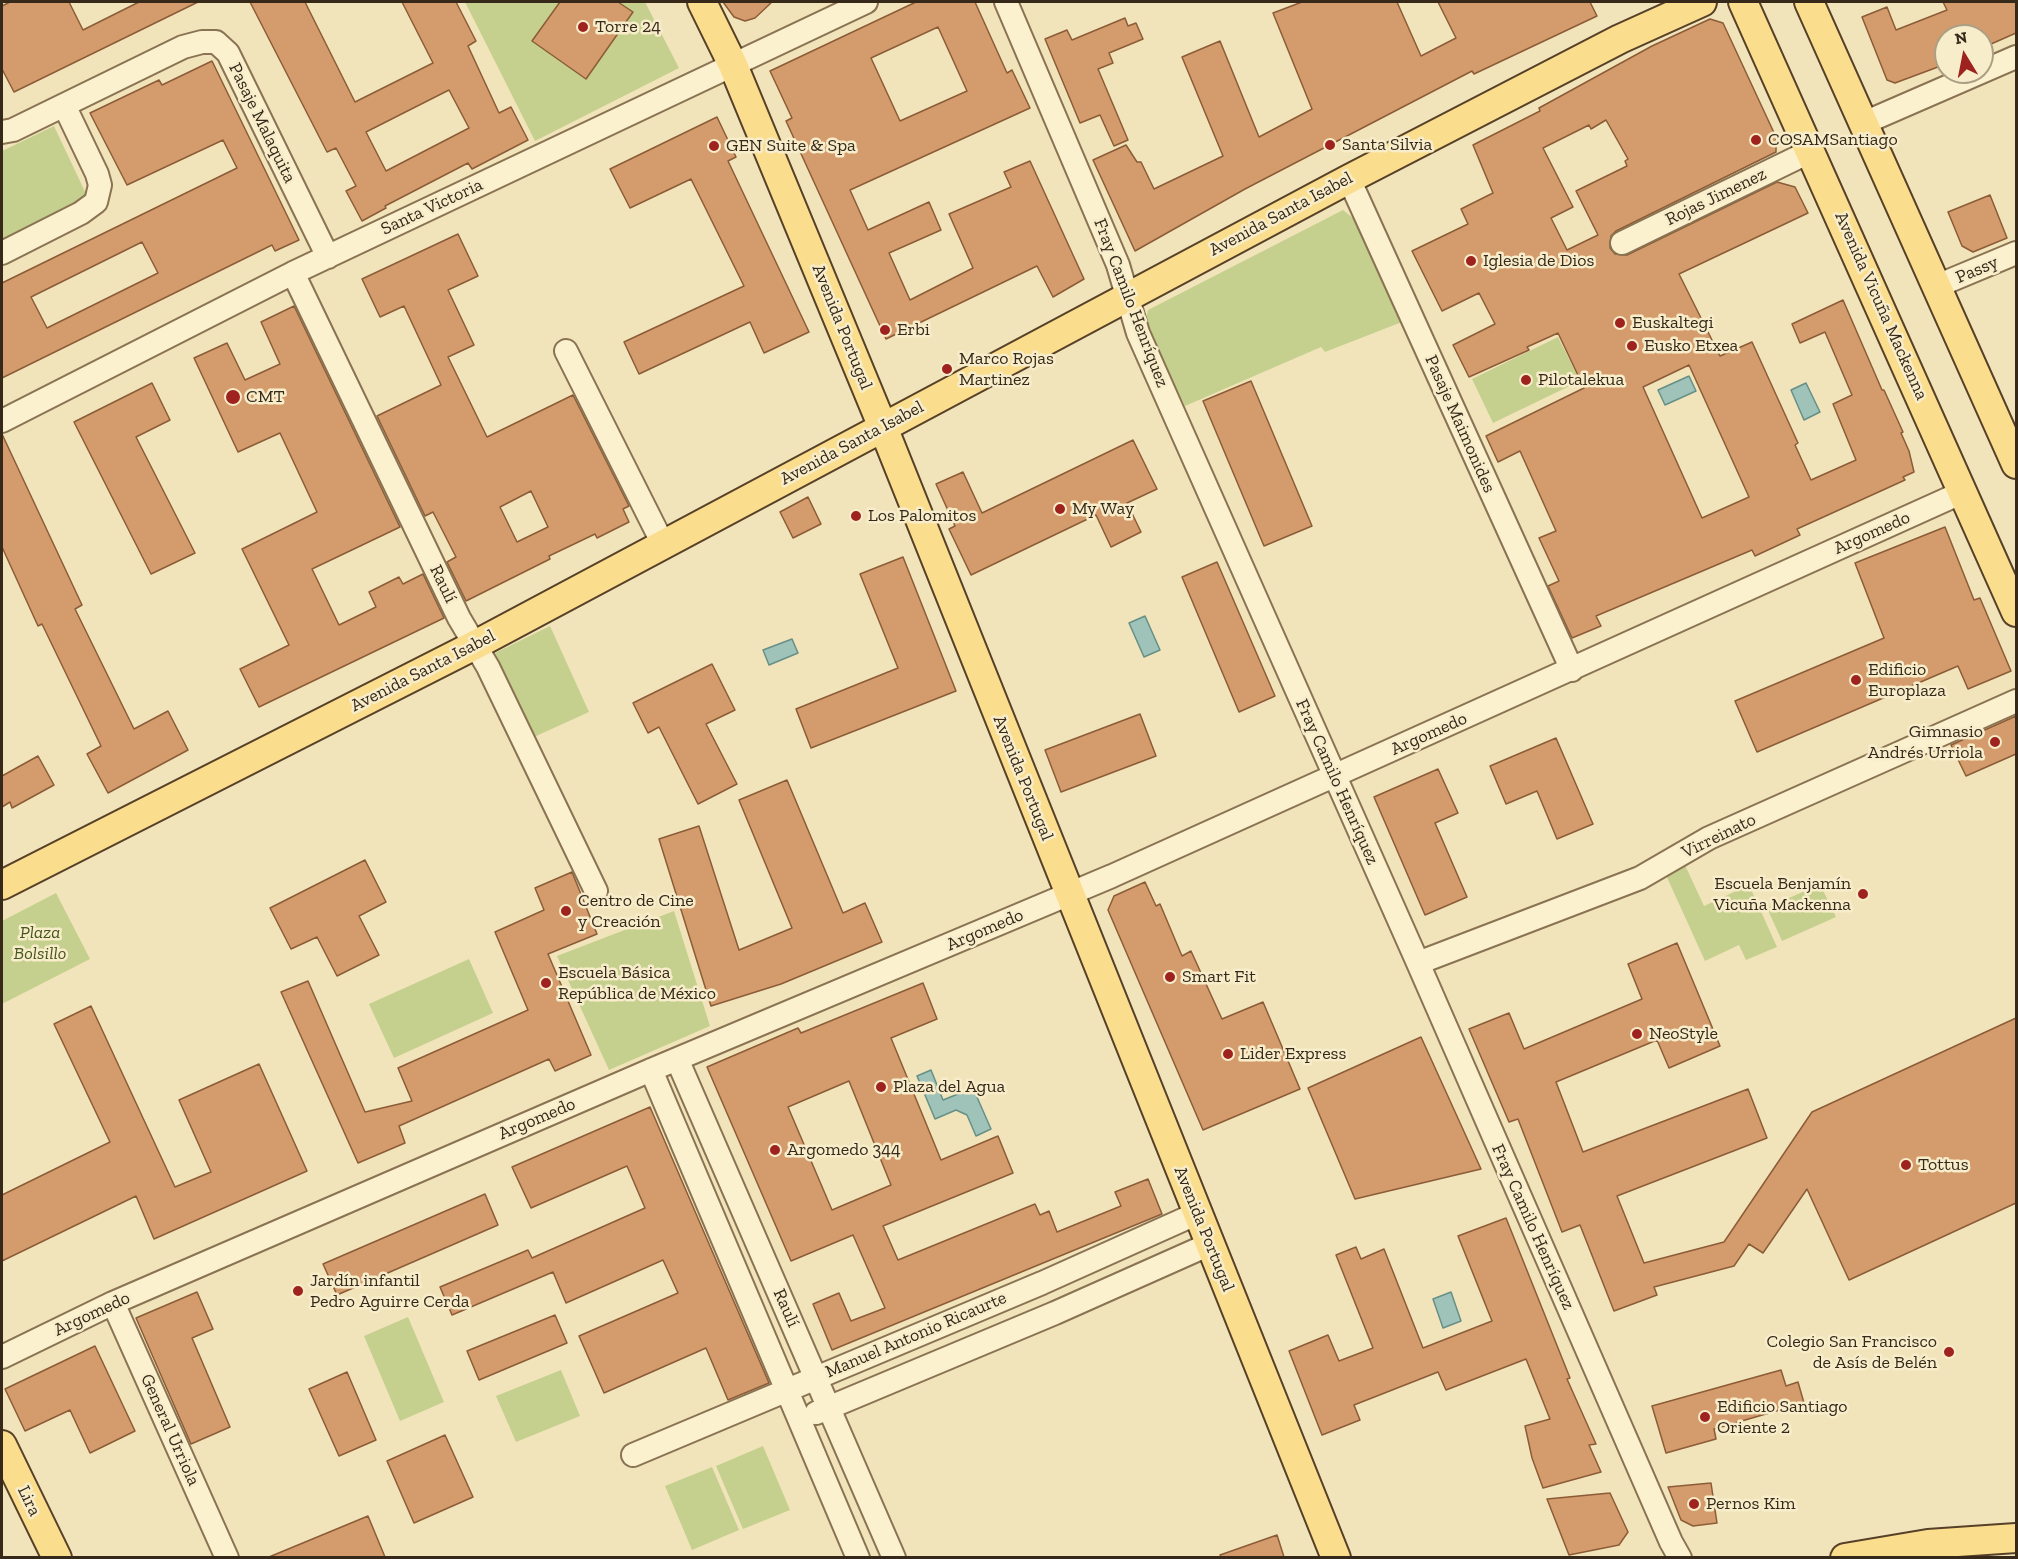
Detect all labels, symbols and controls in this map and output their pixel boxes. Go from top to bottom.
place label: Torre 24 [595,16,661,38]
marker: Torre 24 [576,20,590,34]
north arrow [1934,24,1994,84]
text: N [1953,27,1969,48]
street label: Pasaje Malaquita [224,60,300,186]
place label: COSAMSantiago [1768,129,1898,151]
marker: COSAMSantiago [1749,133,1763,147]
place label: Santa Silvia [1342,134,1432,156]
place label: GEN Suite & Spa [726,135,856,157]
marker: Santa Silvia [1323,138,1337,152]
marker: GEN Suite & Spa [707,139,721,153]
street label: Rojas Jimenez [1662,163,1770,231]
street label: Avenida Santa Isabel [1206,167,1356,261]
street label: Santa Victoria [378,174,486,240]
street label: Avenida Vicuña Mackenna [1830,209,1932,403]
street label: Fray Camilo Henríquez [1089,215,1173,391]
place label: Iglesia de Dios [1483,250,1594,272]
street label: Passy [1953,251,2001,289]
marker: Iglesia de Dios [1464,254,1478,268]
street label: Avenida Portugal [807,261,877,393]
place label: Euskaltegi [1632,312,1713,334]
marker: Euskaltegi [1613,316,1627,330]
place label: Erbi [897,319,930,341]
marker: Erbi [878,323,892,337]
place label: Eusko Etxea [1644,335,1738,357]
marker: Eusko Etxea [1625,339,1639,353]
place label: Marco Rojas Martinez [959,348,1054,391]
street label: Pasaje Maimonides [1420,352,1500,496]
marker: Marco Rojas Martinez [940,362,954,376]
place label: Pilotalekua [1538,369,1624,391]
marker: Pilotalekua [1519,373,1533,387]
place label: CMT [246,386,285,408]
marker: CMT [224,388,242,406]
street label: Avenida Santa Isabel [777,396,927,490]
place label: My Way [1072,498,1134,520]
marker: My Way [1053,502,1067,516]
place label: Los Palomitos [868,505,976,527]
street label: Argomedo [1830,507,1914,559]
marker: Los Palomitos [849,509,863,523]
street label: Raulí [425,561,461,607]
street label: Avenida Santa Isabel [347,625,499,717]
place label: Edificio Europlaza [1868,659,1946,702]
marker: Edificio Europlaza [1849,673,1863,687]
street label: Fray Camilo Henríquez [1291,696,1383,868]
street label: Argomedo [1387,708,1471,760]
street label: Avenida Portugal [988,712,1058,844]
place label: Gimnasio Andrés Urriola [1868,721,1983,764]
marker: Gimnasio Andrés Urriola [1988,735,2002,749]
street label: Virreinato [1678,809,1760,863]
place label: Escuela Benjamín Vicuña Mackenna [1714,873,1851,916]
marker: Escuela Benjamín Vicuña Mackenna [1856,887,1870,901]
place label: Centro de Cine y Creación [578,890,694,932]
marker: Centro de Cine y Creación [559,904,573,918]
street label: Argomedo [943,904,1027,956]
park label: Plaza Bolsillo [14,922,66,964]
place label: Escuela Básica República de México [558,962,716,1004]
place label: Smart Fit [1182,966,1256,988]
marker: Smart Fit [1163,970,1177,984]
marker: Escuela Básica República de México [539,976,553,990]
place label: NeoStyle [1649,1023,1718,1045]
marker: NeoStyle [1630,1027,1644,1041]
place label: Lider Express [1240,1043,1346,1065]
marker: Lider Express [1221,1047,1235,1061]
place label: Plaza del Agua [893,1076,1005,1098]
marker: Plaza del Agua [874,1080,888,1094]
street label: Argomedo [495,1093,579,1145]
place label: Argomedo 344 [787,1139,901,1161]
street label: Fray Camilo Henríquez [1487,1141,1579,1313]
marker: Argomedo 344 [768,1143,782,1157]
place label: Tottus [1918,1154,1969,1176]
marker: Tottus [1899,1158,1913,1172]
street label: Avenida Portugal [1169,1163,1239,1295]
place label: Jardín infantil Pedro Aguirre Cerda [310,1270,469,1312]
marker: Jardín infantil Pedro Aguirre Cerda [291,1284,305,1298]
street label: Raulí [768,1285,804,1331]
street label: Argomedo [51,1287,133,1341]
street label: Manuel Antonio Ricaurte [822,1287,1010,1383]
place label: Colegio San Francisco de Asís de Belén [1767,1331,1937,1374]
marker: Colegio San Francisco de Asís de Belén [1942,1345,1956,1359]
street label: General Urriola [136,1371,204,1489]
place label: Edificio Santiago Oriente 2 [1717,1396,1848,1438]
marker: Edificio Santiago Oriente 2 [1698,1410,1712,1424]
street label: Lira [12,1482,46,1520]
place label: Pernos Kim [1706,1493,1796,1515]
marker: Pernos Kim [1687,1497,1701,1511]

